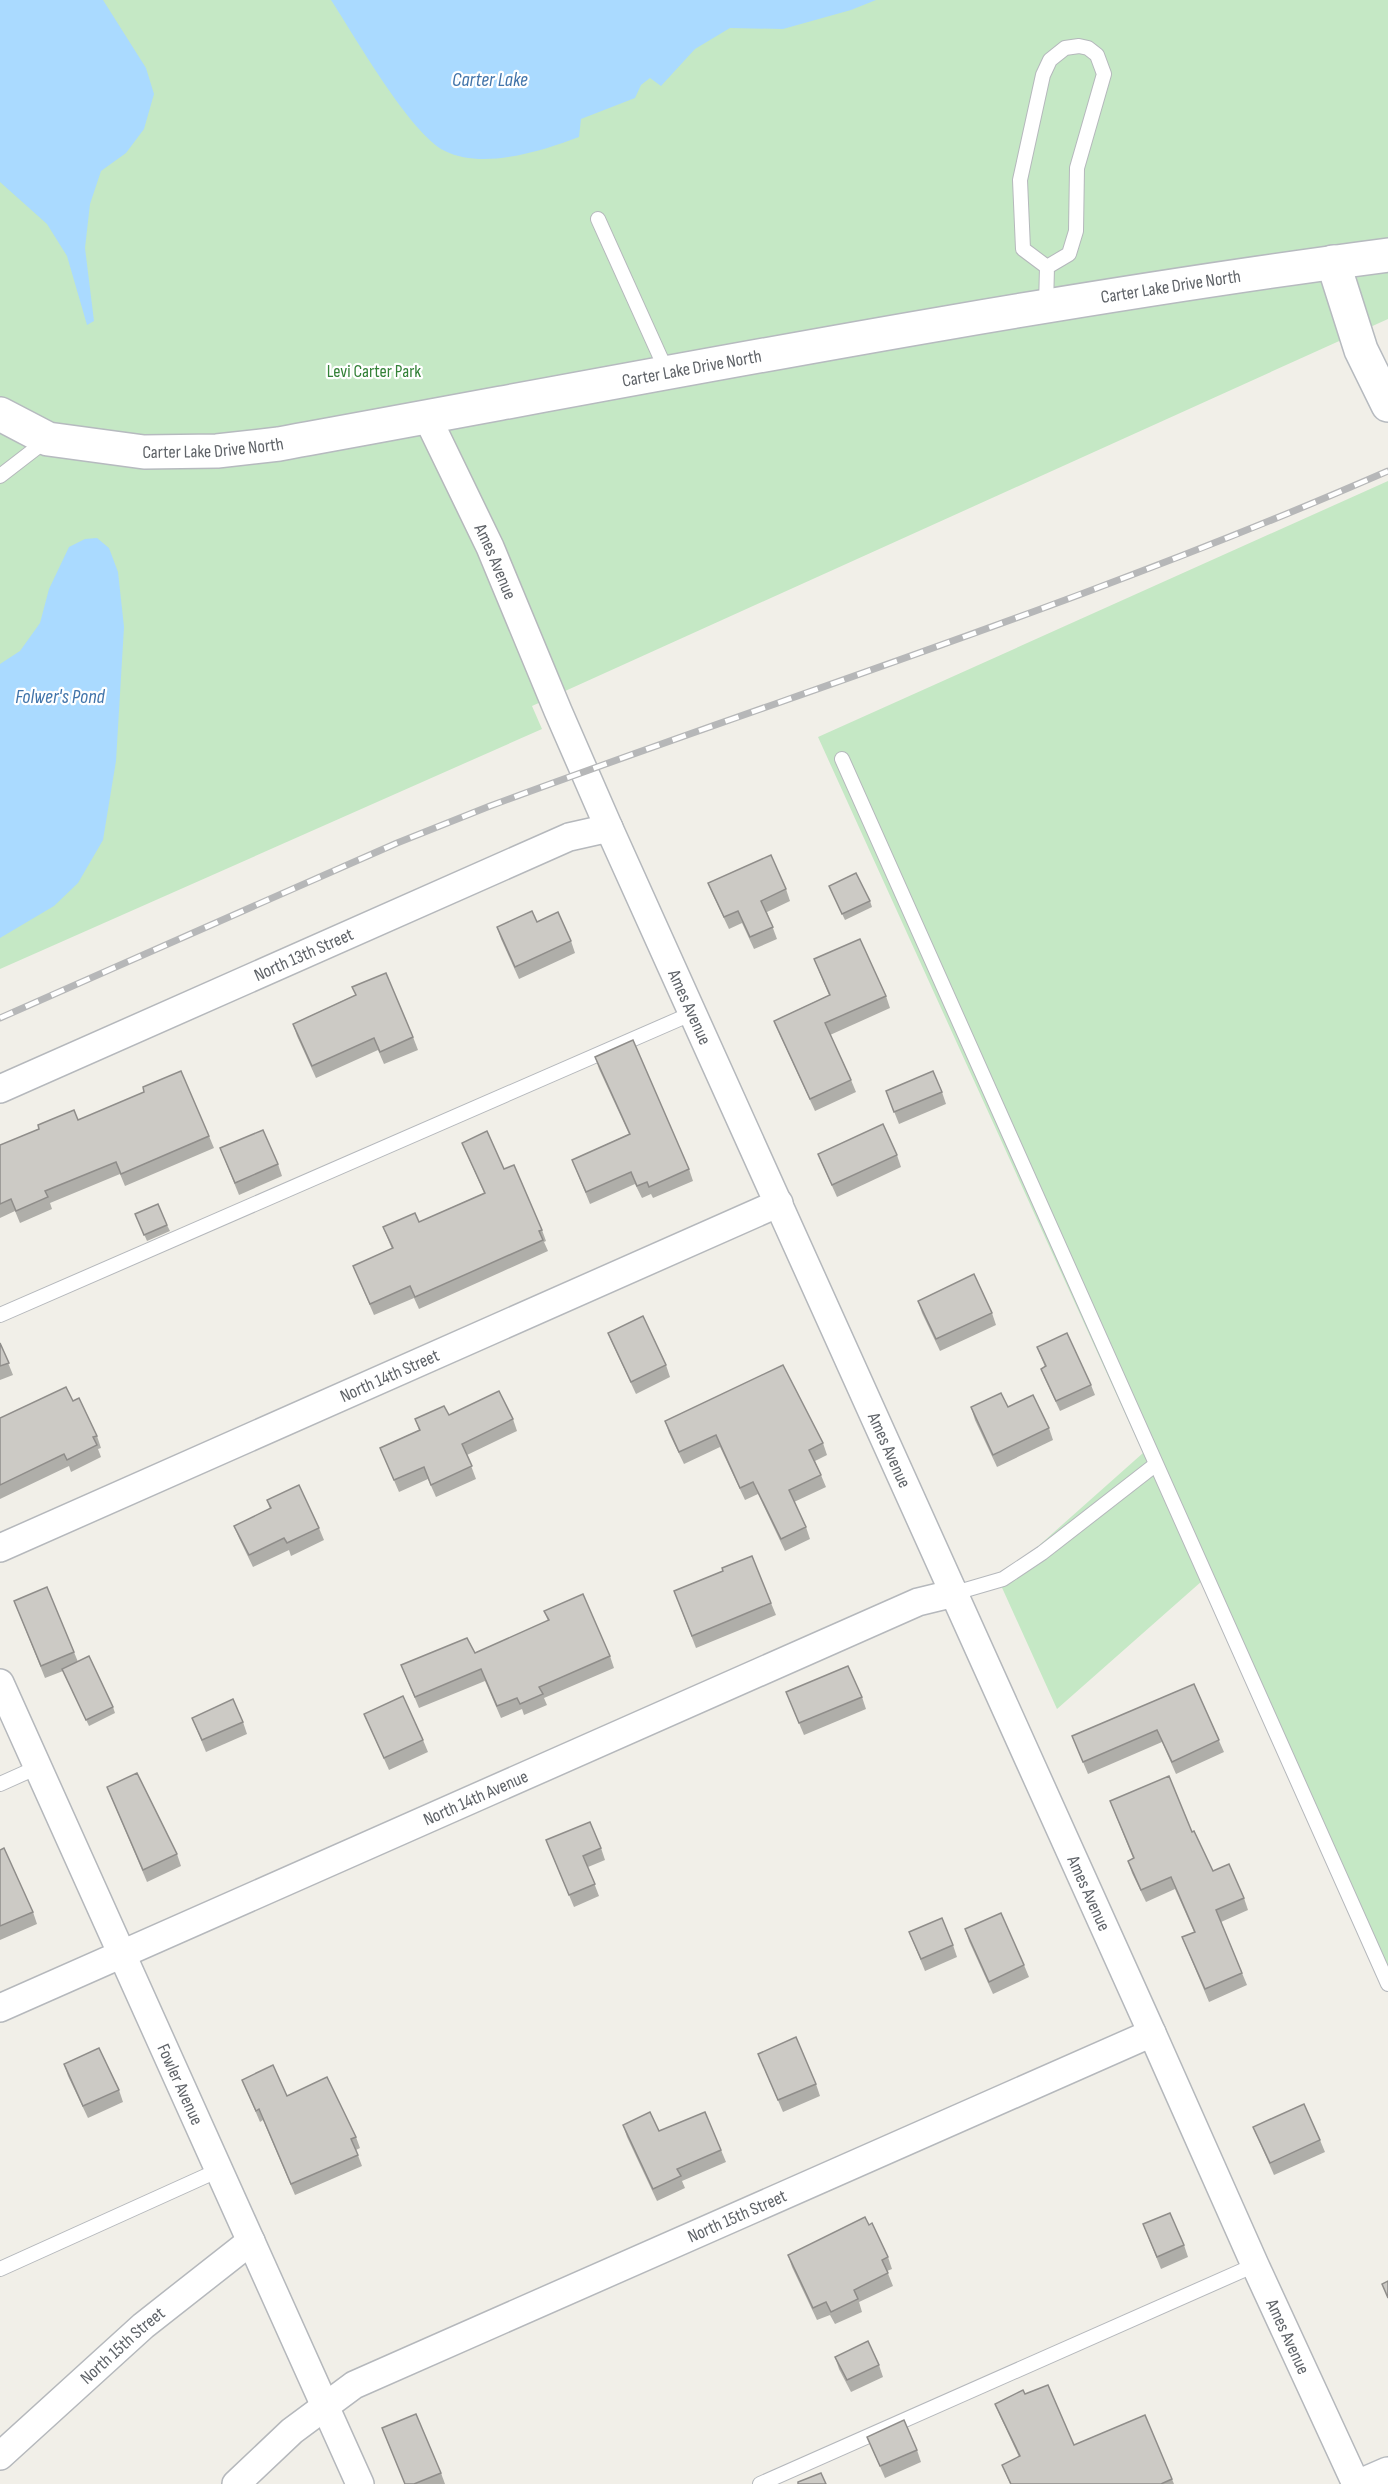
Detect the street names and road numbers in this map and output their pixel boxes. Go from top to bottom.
street label: Carter Lake Drive North [1099,266,1242,308]
street label: Carter Lake Drive North [620,346,763,392]
street label: Carter Lake Drive North [142,433,285,463]
street label: Ames Avenue [469,520,521,603]
street label: North 13th Street [251,924,357,986]
street label: Ames Avenue [663,965,715,1048]
street label: North 14th Street [337,1345,443,1407]
street label: Ames Avenue [862,1409,915,1491]
street label: North 14th Avenue [420,1766,531,1830]
street label: Ames Avenue [1062,1852,1115,1934]
street label: Fowler Avenue [153,2041,207,2128]
street label: North 15th Street [685,2185,790,2247]
street label: Ames Avenue [1261,2295,1314,2378]
street label: North 15th Street [76,2303,170,2389]

